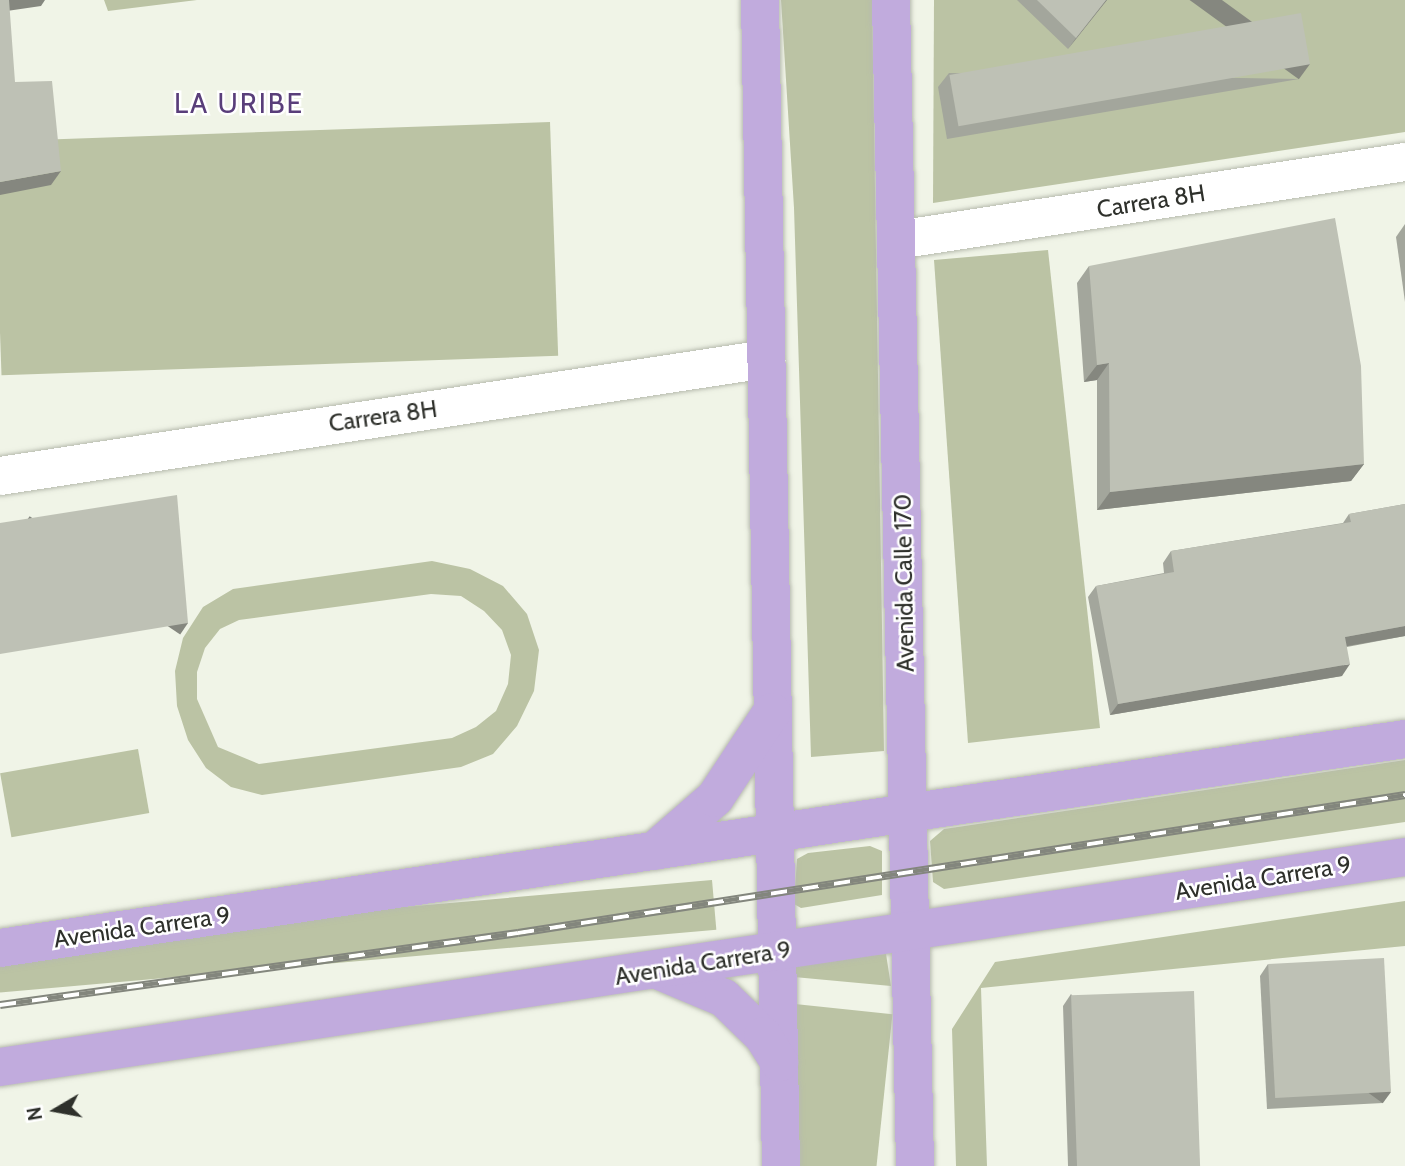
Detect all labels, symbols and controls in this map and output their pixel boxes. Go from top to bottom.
district label: LA URIBE [175,86,303,120]
street label: Carrera 8H [1095,178,1207,224]
street label: Carrera 8H [327,394,439,438]
street label: Avenida Calle 170 [888,494,920,672]
street label: Avenida Carrera 9 [1173,850,1353,906]
street label: Avenida Carrera 9 [52,900,232,954]
street label: Avenida Carrera 9 [613,935,793,991]
north arrow [21,1075,91,1145]
text: N [22,1105,47,1122]

